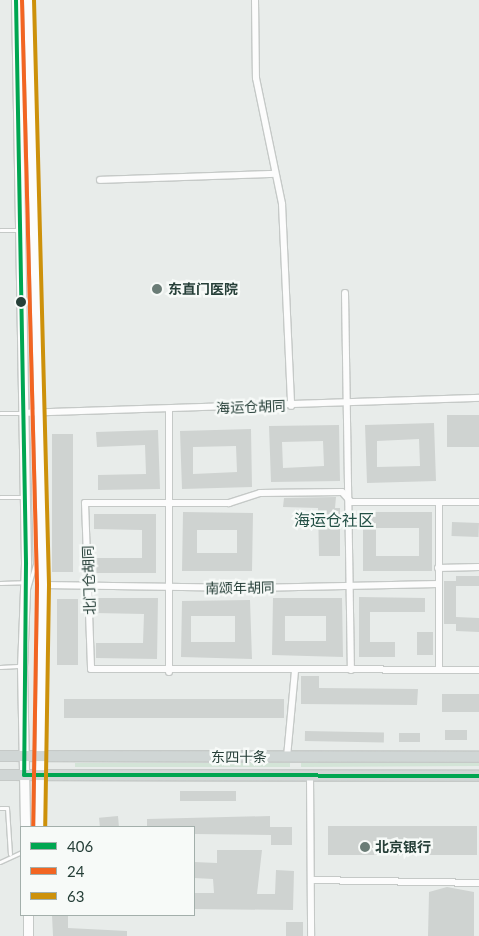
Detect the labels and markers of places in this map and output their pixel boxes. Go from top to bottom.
place label: 东直门医院 [168,281,238,297]
marker: 东直门医院 [150,282,164,296]
unlabelled marker [16,297,26,307]
place label: 北京银行 [375,839,431,855]
marker: 北京银行 [359,841,371,853]

